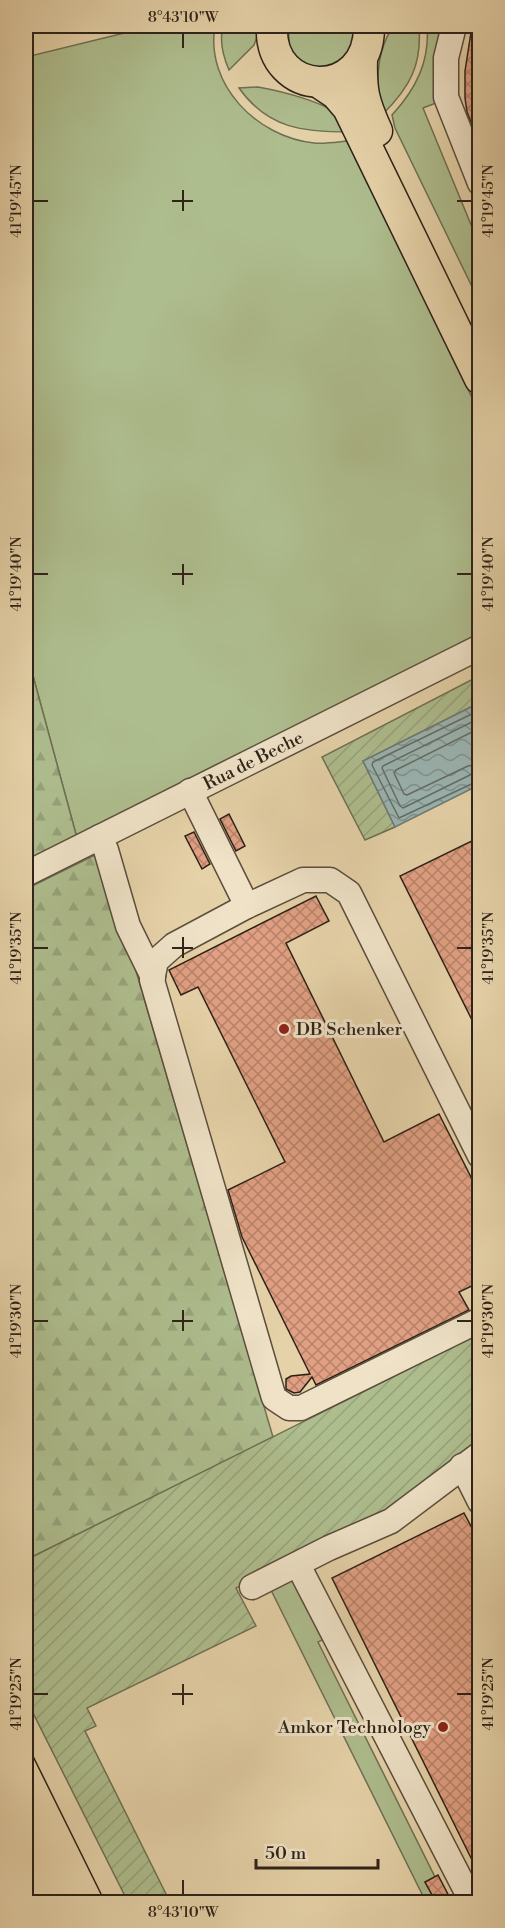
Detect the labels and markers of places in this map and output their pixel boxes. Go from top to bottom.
place label: DB Schenker [296,1018,403,1041]
marker: DB Schenker [277,1022,291,1036]
place label: Amkor Technology [277,1716,431,1739]
marker: Amkor Technology [436,1720,450,1734]

